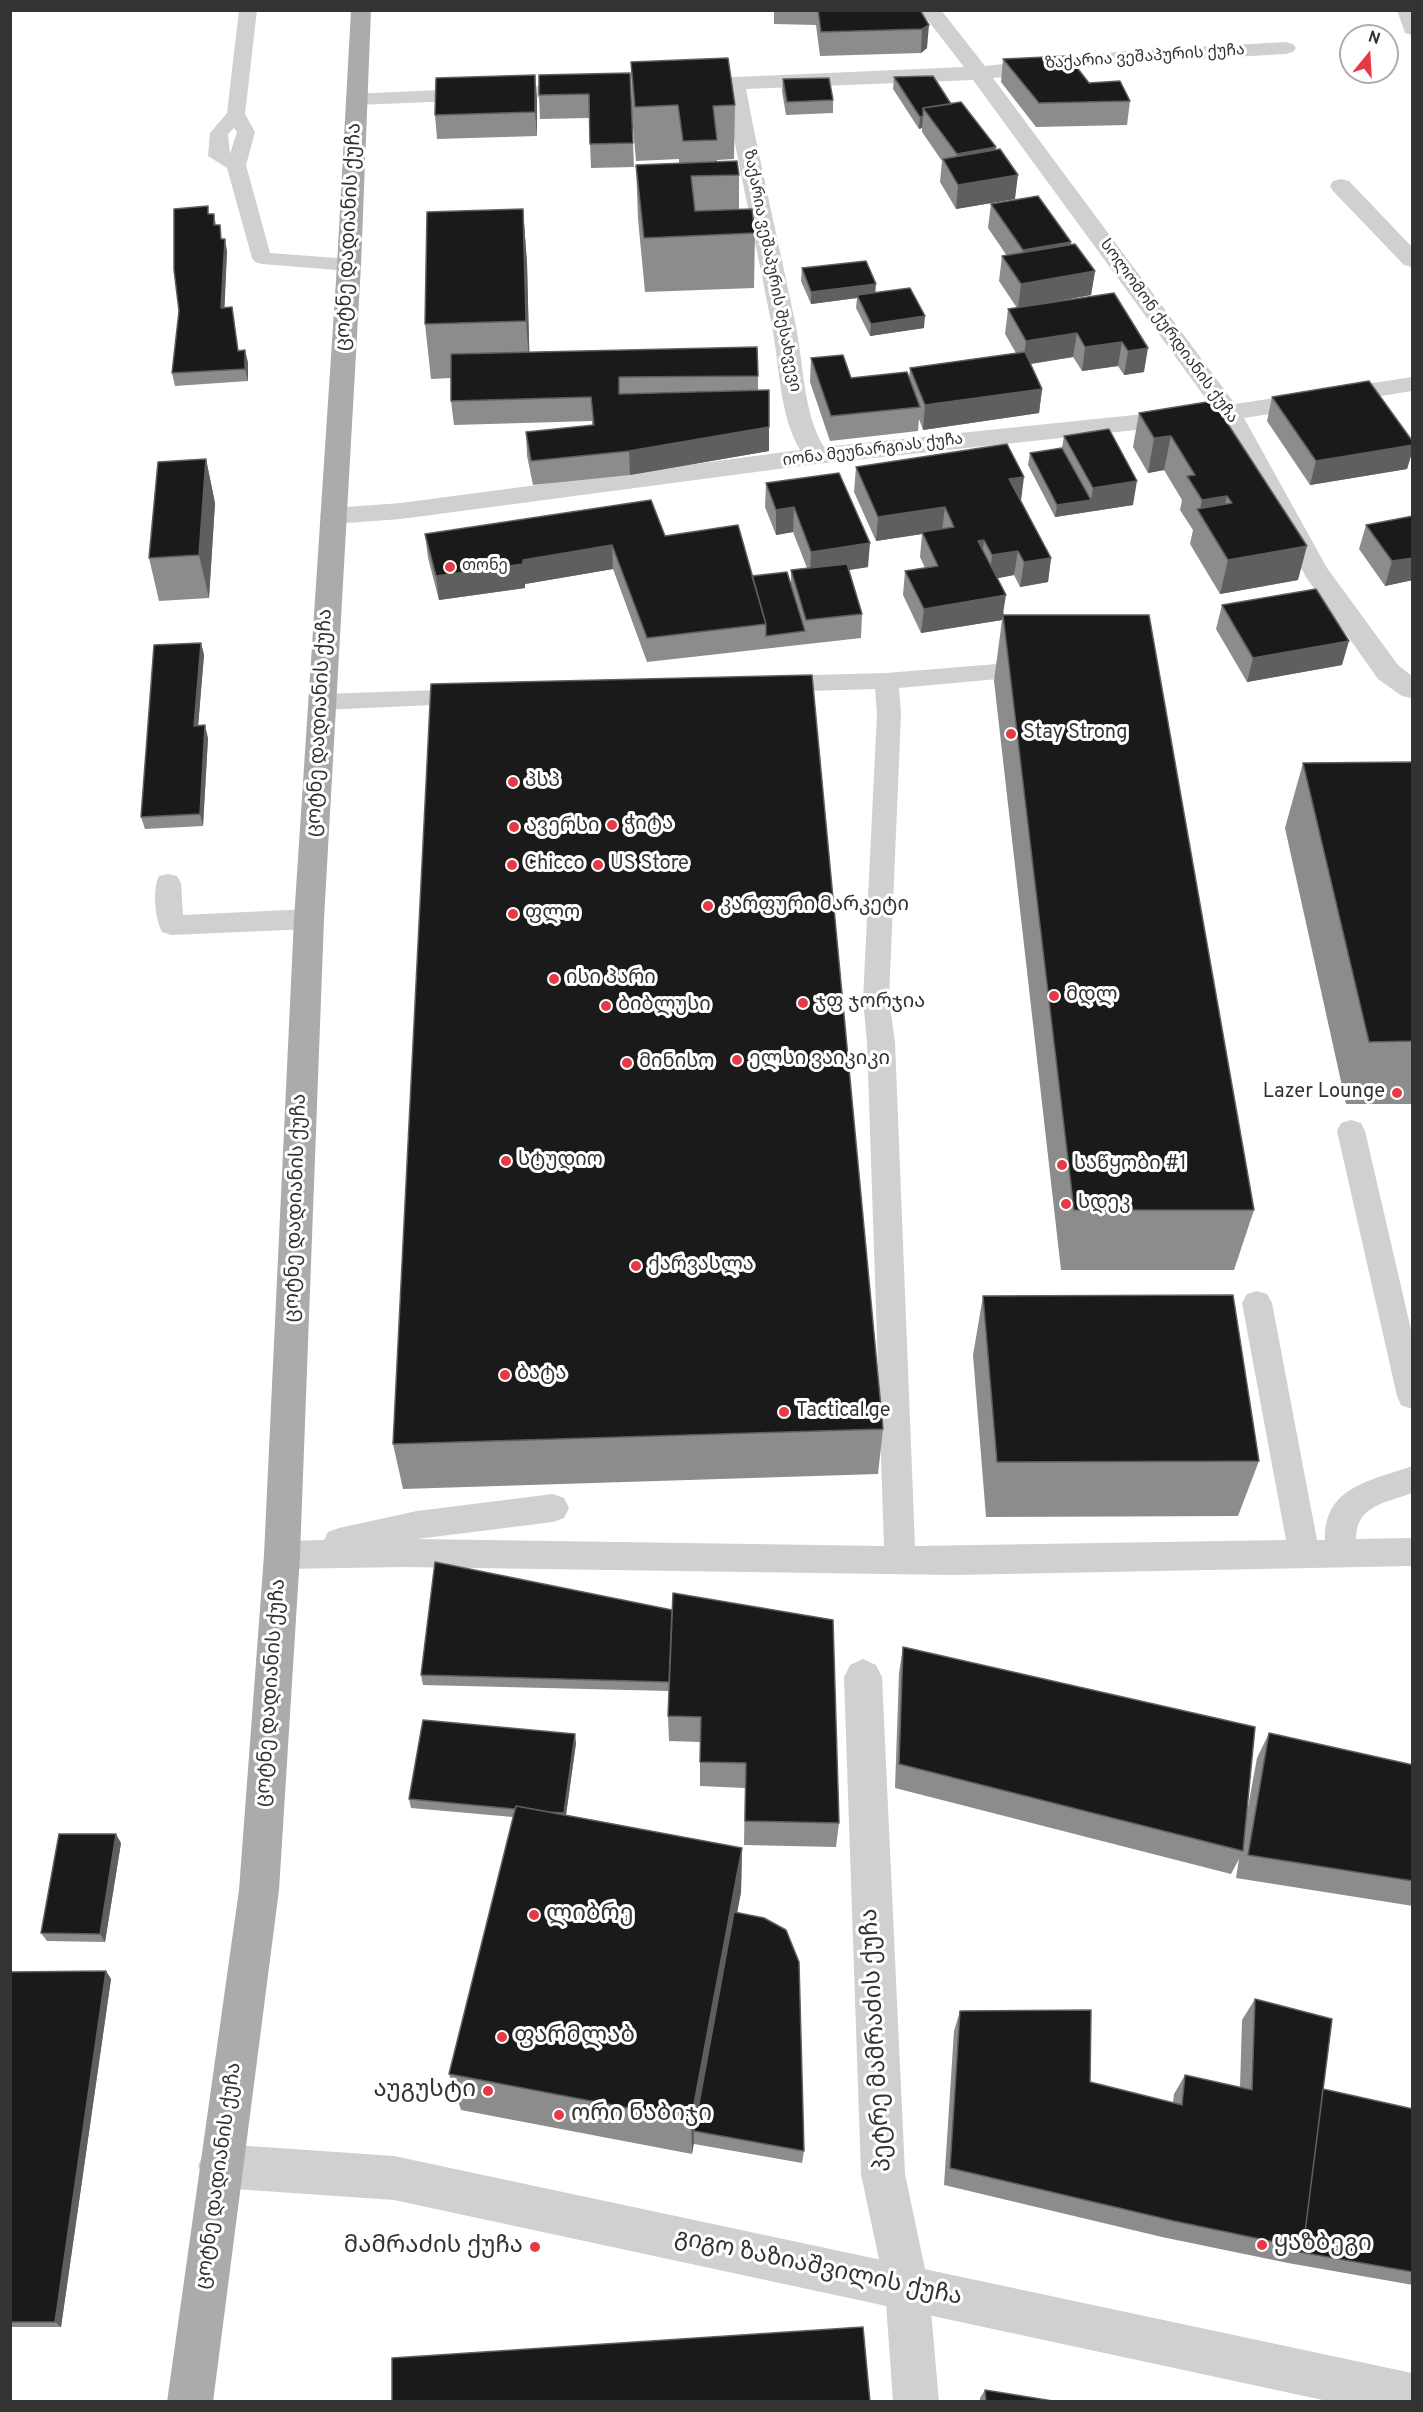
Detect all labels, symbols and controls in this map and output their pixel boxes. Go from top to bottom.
north arrow [1339,24,1399,84]
text: N [1365,27,1383,50]
street label: ზაქარია ვეშაპურის ქუჩა [1045,41,1245,75]
street label: ცოტნე დადიანის ქუჩა [332,122,368,352]
street label: ზაქარია ვეშაპურის შესახვევი [738,148,804,394]
street label: სოლომონ ქურდიანის ქუჩა [1095,236,1241,428]
street label: იონა მეუნარგიას ქუჩა [782,430,964,472]
place label: თონე [462,557,508,577]
marker: თონე [443,560,457,574]
street label: ცოტნე დადიანის ქუჩა [303,608,339,838]
place label: Stay Strong [1023,722,1128,746]
marker: Stay Strong [1004,727,1018,741]
place label: პსპ [525,770,560,794]
marker: პსპ [506,775,520,789]
place label: ჭიტა [624,813,673,837]
place label: ავერსი [526,815,600,839]
marker: ჭიტა [605,818,619,832]
marker: ავერსი [507,820,521,834]
place label: Chicco [524,853,585,877]
place label: US Store [610,853,689,877]
marker: Chicco [505,858,519,872]
marker: US Store [591,858,605,872]
place label: კარფური მარკეტი [720,894,909,918]
marker: კარფური მარკეტი [701,899,715,913]
place label: ფლო [525,902,580,926]
marker: ფლო [506,907,520,921]
place label: ისი პარი [566,967,656,991]
marker: ისი პარი [547,972,561,986]
place label: მდლ [1066,984,1117,1008]
marker: მდლ [1047,989,1061,1003]
place label: ჯფ ჯორჯია [815,991,925,1015]
place label: ბიბლუსი [618,994,711,1018]
marker: ჯფ ჯორჯია [796,996,810,1010]
marker: ბიბლუსი [599,999,613,1013]
place label: ელსი ვაიკიკი [749,1048,890,1072]
place label: მინისო [639,1051,714,1075]
marker: ელსი ვაიკიკი [730,1053,744,1067]
marker: მინისო [620,1056,634,1070]
place label: Lazer Lounge [1263,1081,1385,1105]
marker: Lazer Lounge [1390,1086,1404,1100]
street label: ცოტნე დადიანის ქუჩა [281,1093,313,1323]
place label: სტუდიო [518,1149,603,1173]
place label: საწყობი #1 [1074,1153,1187,1177]
marker: სტუდიო [499,1154,513,1168]
marker: საწყობი #1 [1055,1158,1069,1172]
place label: სდეკ [1078,1192,1131,1216]
marker: სდეკ [1059,1197,1073,1211]
place label: ქარვასლა [648,1254,754,1278]
marker: ქარვასლა [629,1259,643,1273]
place label: ბატა [517,1363,566,1387]
marker: ბატა [498,1368,512,1382]
place label: Tactical.ge [796,1400,890,1424]
marker: Tactical.ge [777,1405,791,1419]
street label: ცოტნე დადიანის ქუჩა [252,1578,292,1808]
place label: ლიბრე [546,1901,634,1929]
marker: ლიბრე [527,1908,541,1922]
street label: პეტრე მამრაძის ქუჩა [857,1908,899,2172]
place label: ფარმლაბ [514,2023,635,2051]
marker: ფარმლაბ [495,2030,509,2044]
street label: ცოტნე დადიანის ქუჩა [192,2061,248,2291]
place label: აუგუსტი [374,2077,476,2105]
marker: აუგუსტი [481,2084,495,2098]
place label: ორი ნაბიჯი [571,2101,712,2129]
marker: ორი ნაბიჯი [552,2108,566,2122]
street label: გიგო ზაზიაშვილის ქუჩა [672,2224,964,2314]
place label: ყაზბეგი [1274,2231,1372,2259]
place label: მამრაძის ქუჩა [344,2233,523,2261]
marker: ყაზბეგი [1255,2238,1269,2252]
marker: მამრაძის ქუჩა [528,2240,542,2254]

